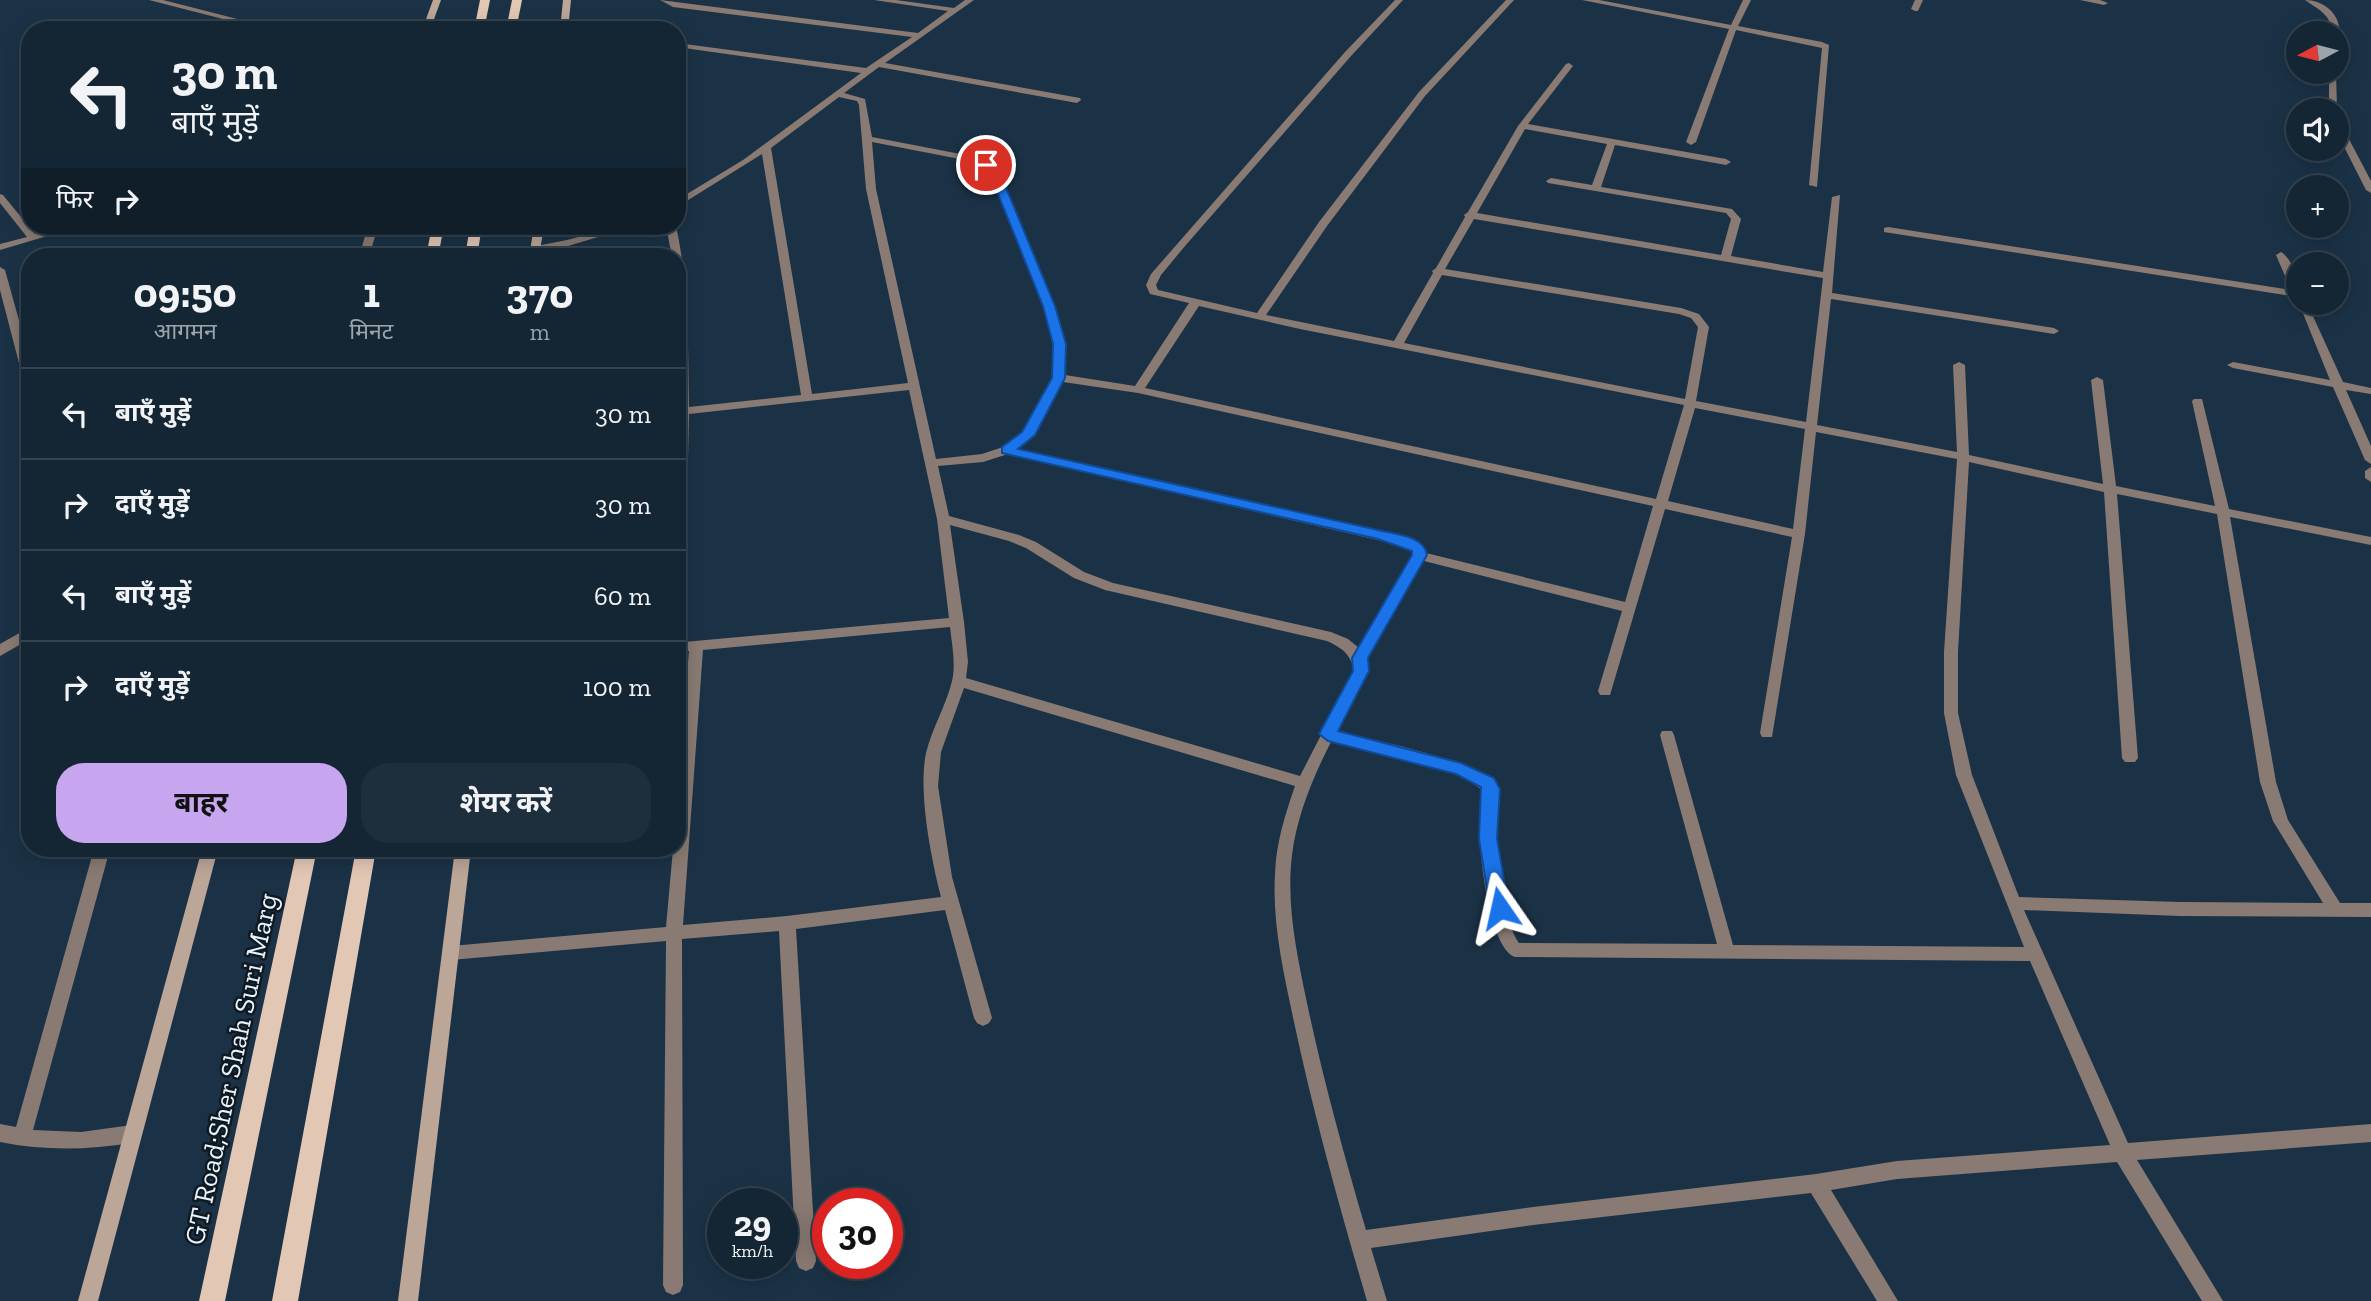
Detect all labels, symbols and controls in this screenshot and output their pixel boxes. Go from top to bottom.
north arrow [2286,21,2348,84]
map controls [2286,21,2349,315]
text: 30 m [171,43,277,102]
icon: left [56,49,147,140]
button: sound [2286,98,2349,161]
text: बाएँ मुड़ें [171,103,259,141]
pin [956,135,1016,195]
icon: arrive [967,146,1005,184]
button: + [2286,175,2349,238]
icon: right [107,182,145,220]
text: फिर [56,183,93,215]
button: − [2286,252,2349,315]
text: 09:50 [134,267,237,318]
text: 1 [363,267,380,318]
text: 370 [506,268,573,319]
text: आगमन [154,317,217,345]
text: मिनट [349,317,393,345]
text: m [530,318,550,346]
icon: left [56,395,94,433]
text: बाएँ मुड़ें [115,396,191,428]
text: 30 m [595,398,651,430]
icon: right [56,486,94,524]
text: दाएँ मुड़ें [115,487,190,519]
text: 30 m [595,489,651,521]
icon: left [56,577,94,615]
text: बाएँ मुड़ें [115,578,191,610]
text: 60 m [594,580,651,612]
icon: right [56,668,94,706]
text: दाएँ मुड़ें [115,669,190,701]
text: 100 m [583,671,651,703]
button: बाहर [56,763,347,843]
button: शेयर करें [361,763,651,843]
position arrow [1463,871,1537,945]
street label: GT Road;Sher Shah Suri Marg [178,890,284,1248]
speed limit sign: 30 [812,1188,903,1279]
text: 29 [734,1203,771,1245]
text: km/h [732,1240,773,1262]

